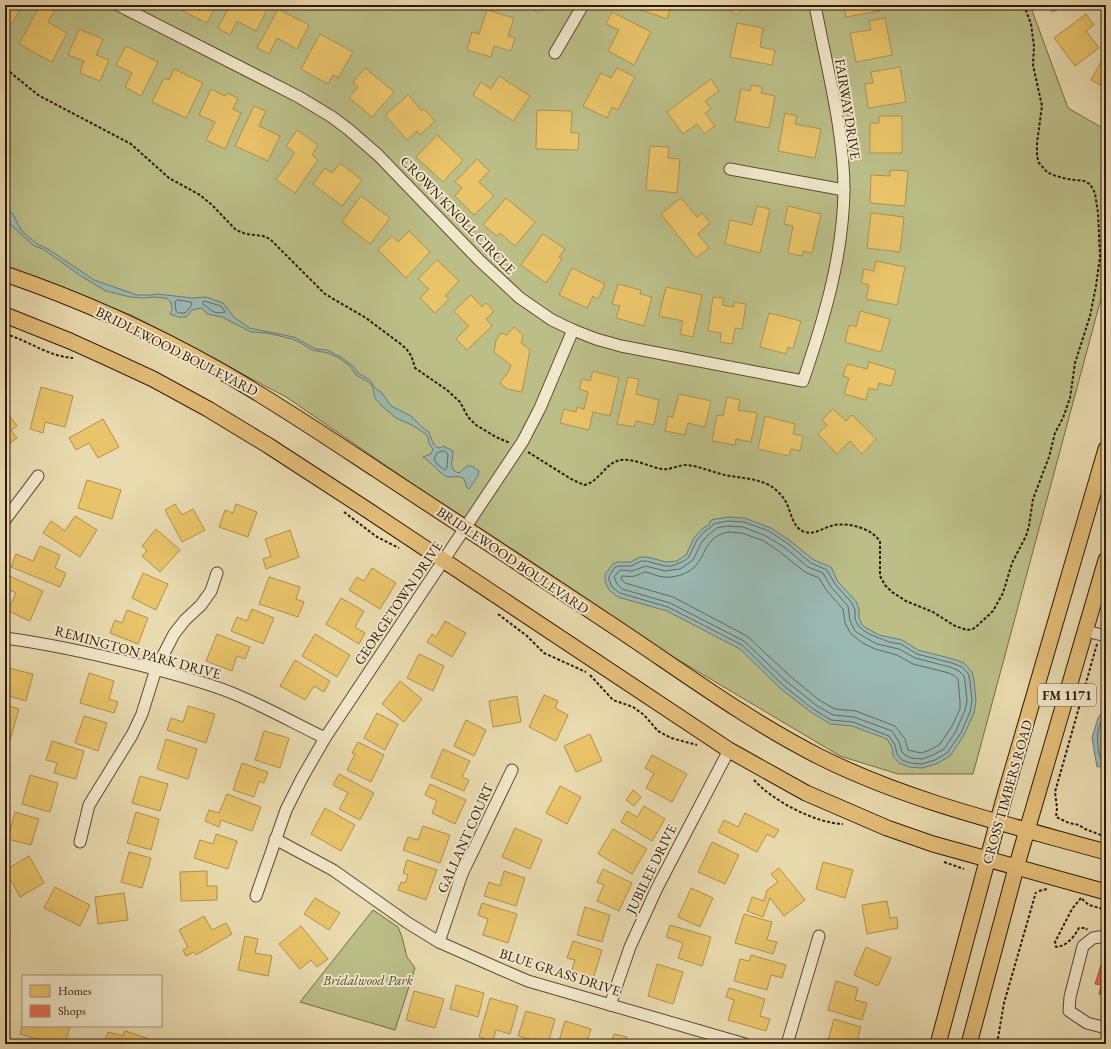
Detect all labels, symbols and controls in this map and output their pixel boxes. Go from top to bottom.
street label: FAIRWAY DRIVE [831,57,865,161]
street label: CROWN KNOLL CIRCLE [397,152,519,278]
street label: BRIDLEWOOD BOULEVARD [93,302,262,400]
street label: BRIDLEWOOD BOULEVARD [433,502,593,618]
street label: GEORGETOWN DRIVE [350,538,446,668]
street label: REMINGTON PARK DRIVE [53,621,223,683]
road number: FM 1171 [1038,684,1096,706]
street label: CROSS TIMBERS ROAD [978,717,1036,866]
street label: GALLANT COURT [433,780,497,896]
street label: JUBILEE DRIVE [621,821,680,918]
street label: BLUE GRASS DRIVE [497,944,623,1000]
park label: Bridalwood Park [322,971,414,989]
legend [22,975,162,1027]
text: Homes [58,983,92,999]
text: Shops [58,1003,86,1019]

